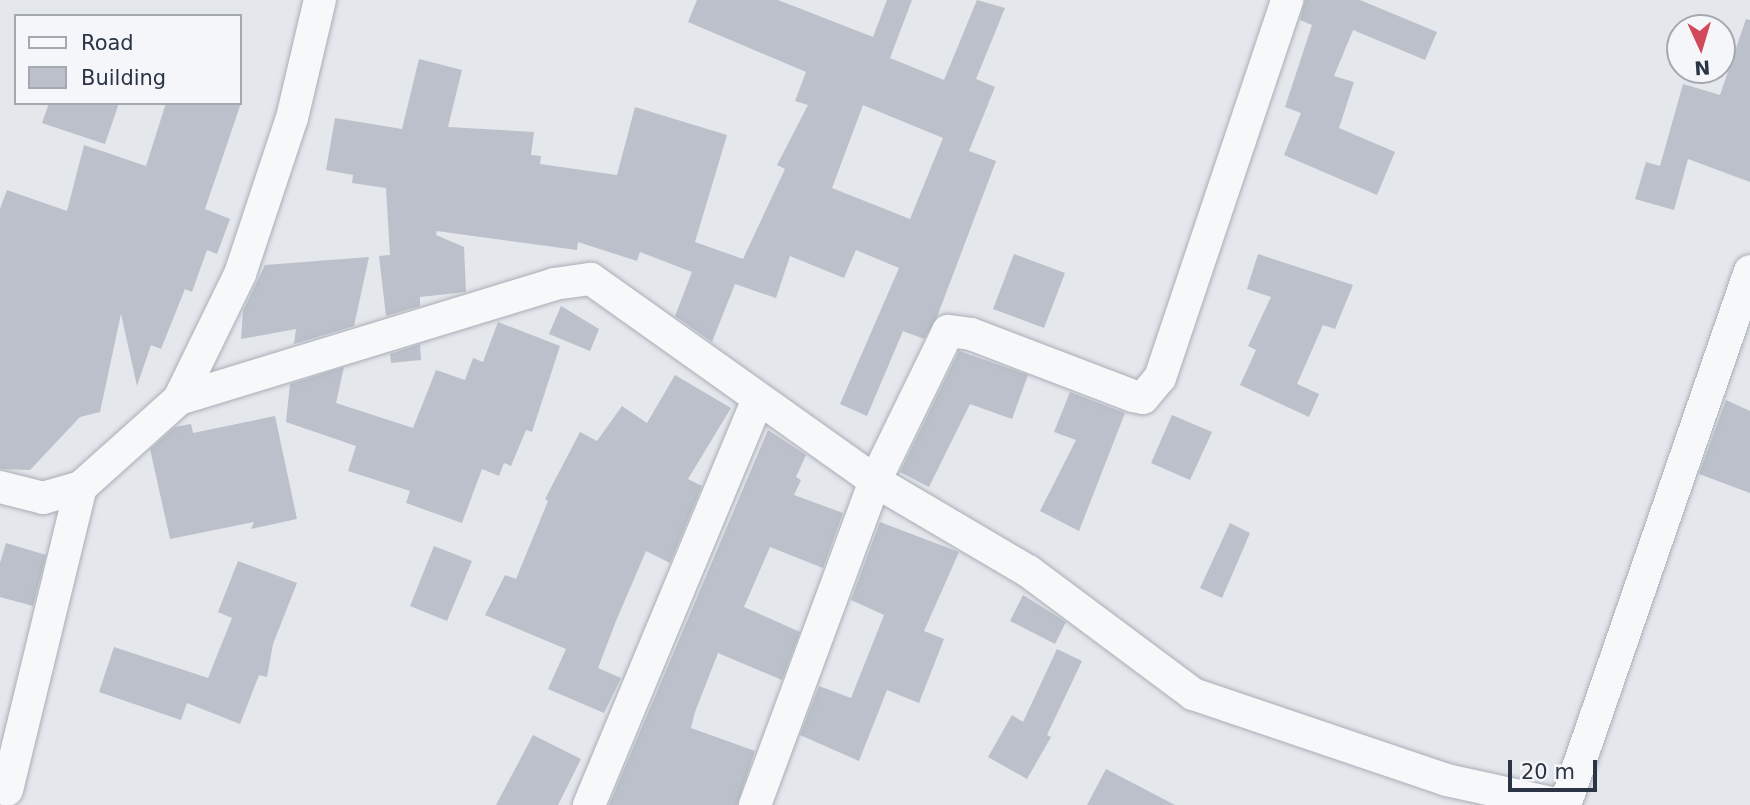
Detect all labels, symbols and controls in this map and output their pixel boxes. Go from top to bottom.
legend [14,14,242,105]
north arrow [1666,14,1736,84]
text: Road [81,31,134,55]
text: N [1694,56,1711,79]
text: Building [81,66,166,90]
scale bar [1512,746,1601,790]
text: 20 m [1521,760,1575,784]

